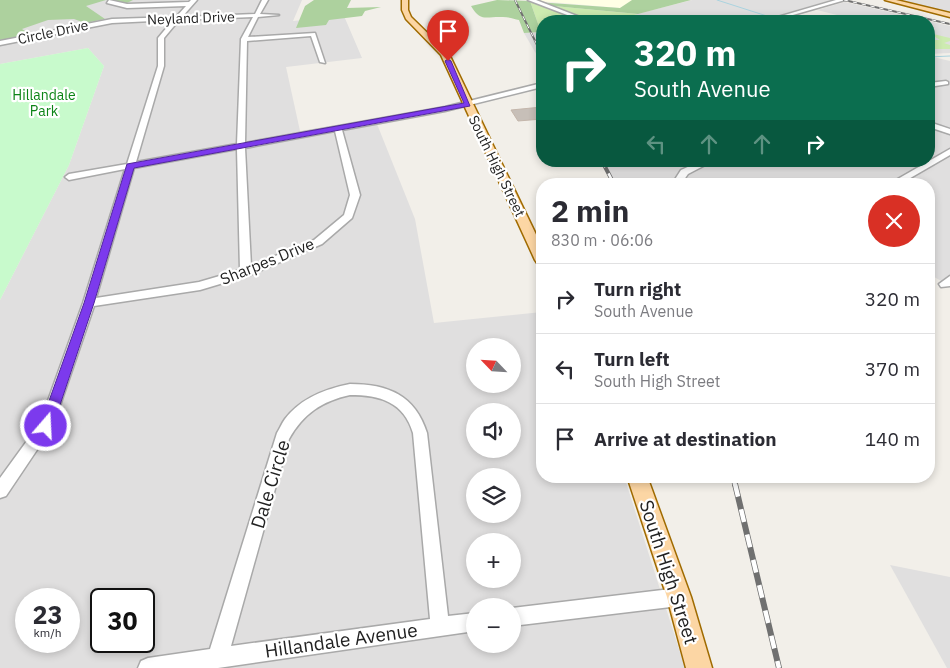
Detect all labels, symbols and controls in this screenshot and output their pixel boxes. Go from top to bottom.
street label: Neyland Drive [147,7,235,29]
pin [427,10,469,61]
street label: Circle Drive [16,16,90,48]
icon: arrive [434,17,462,45]
text: 320 m [634,30,737,76]
icon: right [551,35,616,100]
text: South Avenue [634,74,770,103]
park label: Hillandale Park [12,86,76,120]
street label: South High Street [465,112,529,220]
icon: left [642,130,670,158]
icon: ahead [695,130,723,158]
icon: ahead [748,130,776,158]
icon: right [801,130,829,158]
text: 2 min [551,191,629,230]
button: close [868,195,920,247]
text: 830 m · 06:06 [551,230,653,250]
street label: Sharpes Drive [217,233,317,289]
text: Turn right [594,277,681,301]
icon: right [551,285,579,313]
text: 320 m [865,287,920,311]
text: South Avenue [594,301,693,321]
north arrow [466,338,521,392]
map controls [466,338,521,653]
text: Turn left [594,347,670,371]
icon: left [551,355,579,383]
text: 370 m [865,357,920,381]
text: South High Street [594,371,720,391]
position arrow [19,399,71,451]
button: sound [466,403,521,458]
icon: arrive [551,425,579,453]
text: Arrive at destination [594,427,777,451]
text: 140 m [865,427,920,451]
street label: Dale Circle [245,437,295,531]
button: layers [466,468,521,523]
street label: South High Street [634,497,704,647]
button: + [466,533,521,588]
speed limit sign: 30 [90,588,155,653]
text: 23 [32,598,63,631]
button: − [466,598,521,653]
street label: Hillandale Avenue [263,617,419,663]
text: km/h [33,625,62,640]

